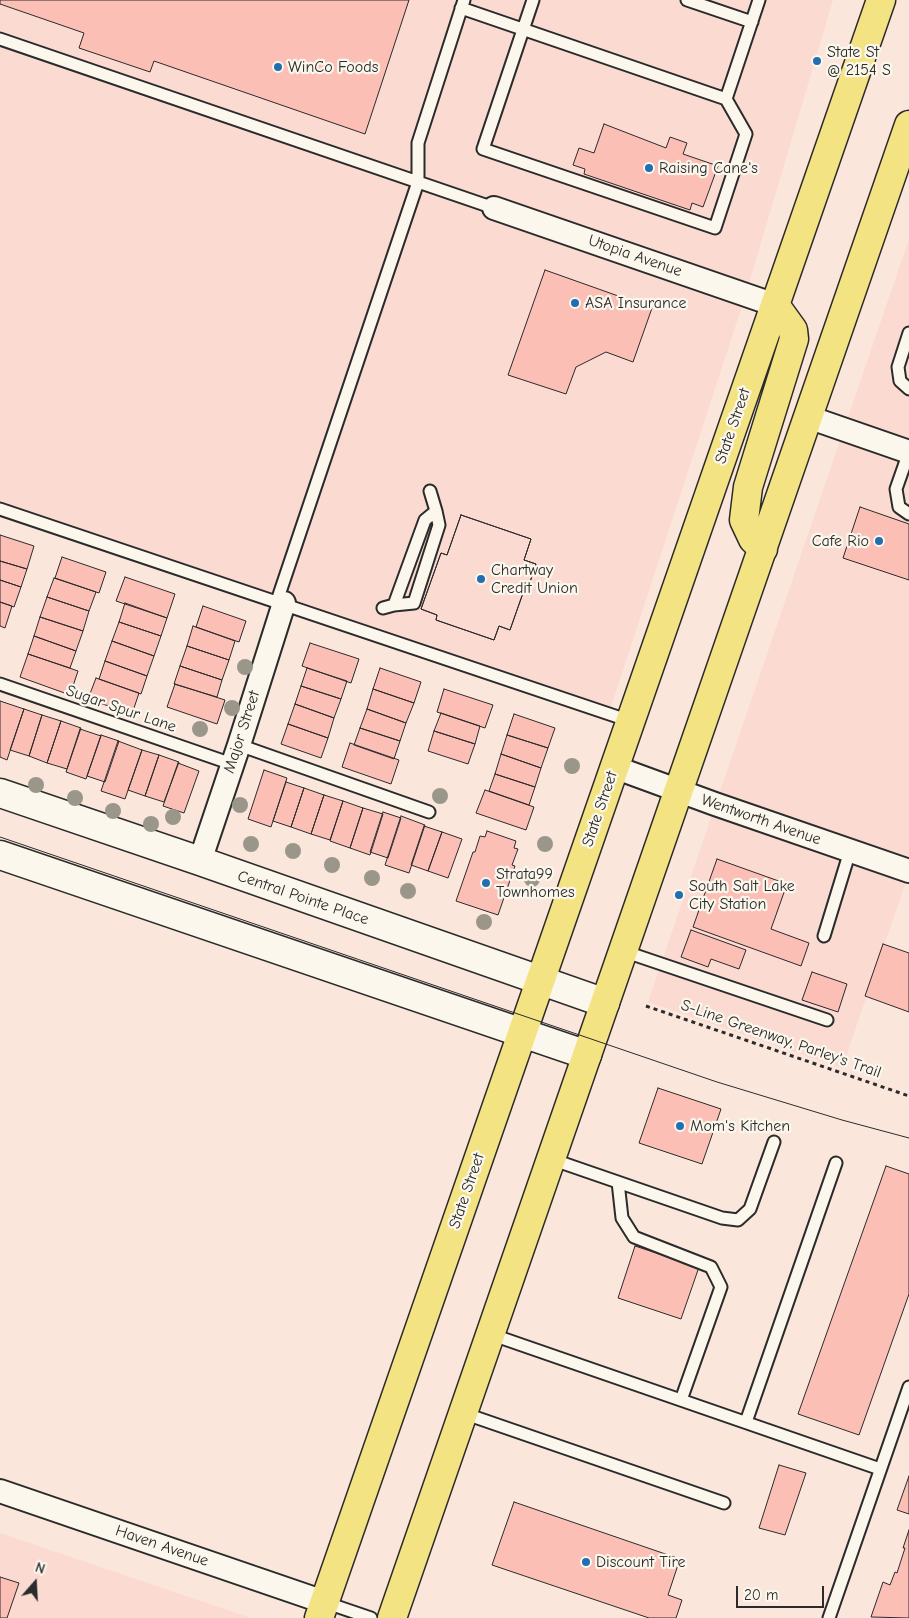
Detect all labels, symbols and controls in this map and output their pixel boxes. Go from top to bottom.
place label: State St @ 2154 S [827,42,891,80]
marker: State St @ 2154 S [811,55,823,67]
place label: WinCo Foods [288,57,378,77]
marker: WinCo Foods [272,61,284,73]
place label: Raising Cane's [659,158,758,178]
marker: Raising Cane's [643,162,655,174]
street label: Utopia Avenue [586,231,684,281]
place label: ASA Insurance [585,293,687,313]
marker: ASA Insurance [569,297,581,309]
street label: State Street [711,386,755,466]
place label: Cafe Rio [812,531,869,551]
marker: Cafe Rio [873,535,885,547]
place label: Chartway Credit Union [491,560,578,598]
marker: Chartway Credit Union [475,573,487,585]
street label: Sugar Spur Lane [63,681,179,737]
street label: Major Street [220,688,264,776]
street label: State Street [578,769,622,849]
street label: Wentworth Avenue [699,790,823,850]
place label: Strata99 Townhomes [496,864,575,902]
street label: Central Pointe Place [235,867,371,929]
place label: South Salt Lake City Station [689,876,795,914]
marker: Strata99 Townhomes [480,877,492,889]
marker: South Salt Lake City Station [673,889,685,901]
street label: S-Line Greenway, Parley's Trail [678,996,884,1082]
place label: Mom's Kitchen [690,1116,790,1136]
marker: Mom's Kitchen [674,1120,686,1132]
street label: State Street [445,1151,489,1231]
street label: Haven Avenue [113,1521,211,1571]
place label: Discount Tire [596,1552,685,1572]
marker: Discount Tire [580,1556,592,1568]
north arrow [10,1558,60,1608]
text: N [33,1559,47,1578]
scale bar [739,1576,826,1608]
text: 20 m [744,1586,778,1604]

